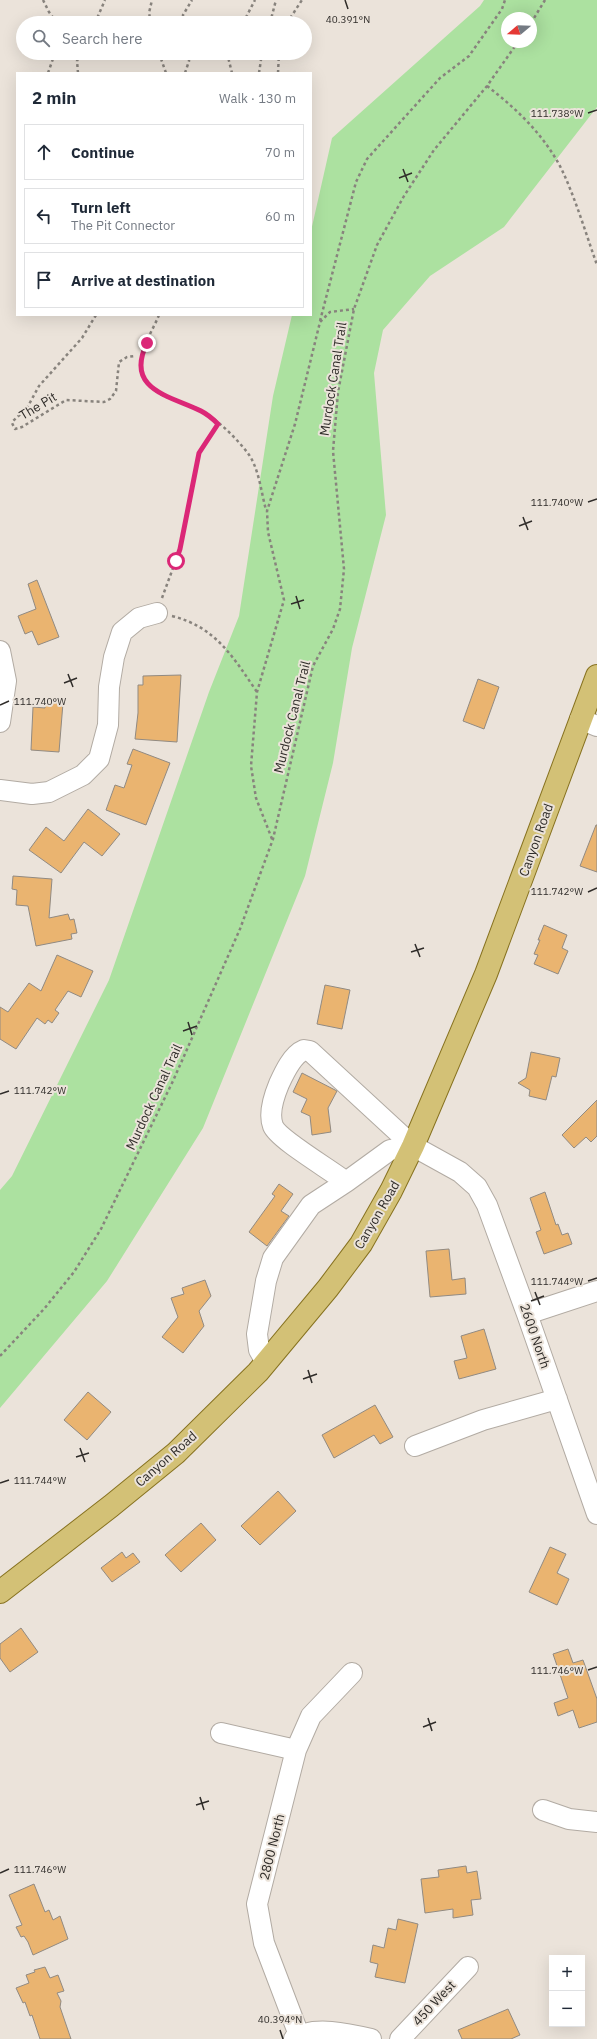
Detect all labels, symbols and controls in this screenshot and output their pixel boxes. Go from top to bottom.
north arrow [501,12,537,48]
text: 40.391°N [326,13,370,26]
search box [16,16,312,60]
icon: search [30,27,52,49]
text: Search here [62,29,142,48]
text: 2 min [32,87,76,109]
text: Walk · 130 m [219,90,296,107]
text: 111.738°W [531,107,583,120]
icon: ahead [33,141,55,163]
text: Continue [71,143,135,162]
text: 70 m [265,144,295,161]
text: Turn left [71,198,131,217]
icon: left [33,205,55,227]
text: 60 m [265,208,295,225]
text: The Pit Connector [71,217,175,234]
icon: arrive [33,269,55,291]
text: Arrive at destination [71,271,215,290]
street label: Murdock Canal Trail [316,320,350,437]
route end [138,334,156,352]
street label: The Pit [16,388,60,424]
text: 111.740°W [531,496,583,509]
route start [167,552,185,570]
street label: Murdock Canal Trail [270,659,314,775]
text: 111.740°W [14,695,66,708]
street label: Canyon Road [515,801,557,879]
text: 111.742°W [531,885,583,898]
street label: Murdock Canal Trail [122,1041,186,1153]
text: 111.742°W [14,1084,66,1097]
street label: Canyon Road [351,1178,403,1252]
text: 111.744°W [531,1275,583,1288]
street label: 2600 North [516,1301,554,1371]
street label: Canyon Road [132,1428,200,1490]
text: 111.744°W [14,1474,66,1487]
text: 111.746°W [531,1664,583,1677]
street label: 2800 North [256,1812,288,1882]
text: 111.746°W [14,1863,66,1876]
map controls [549,1955,585,2027]
button: + [549,1955,585,1991]
street label: 450 West [409,1977,459,2029]
button: − [549,1991,585,2027]
text: 40.394°N [258,2013,302,2026]

